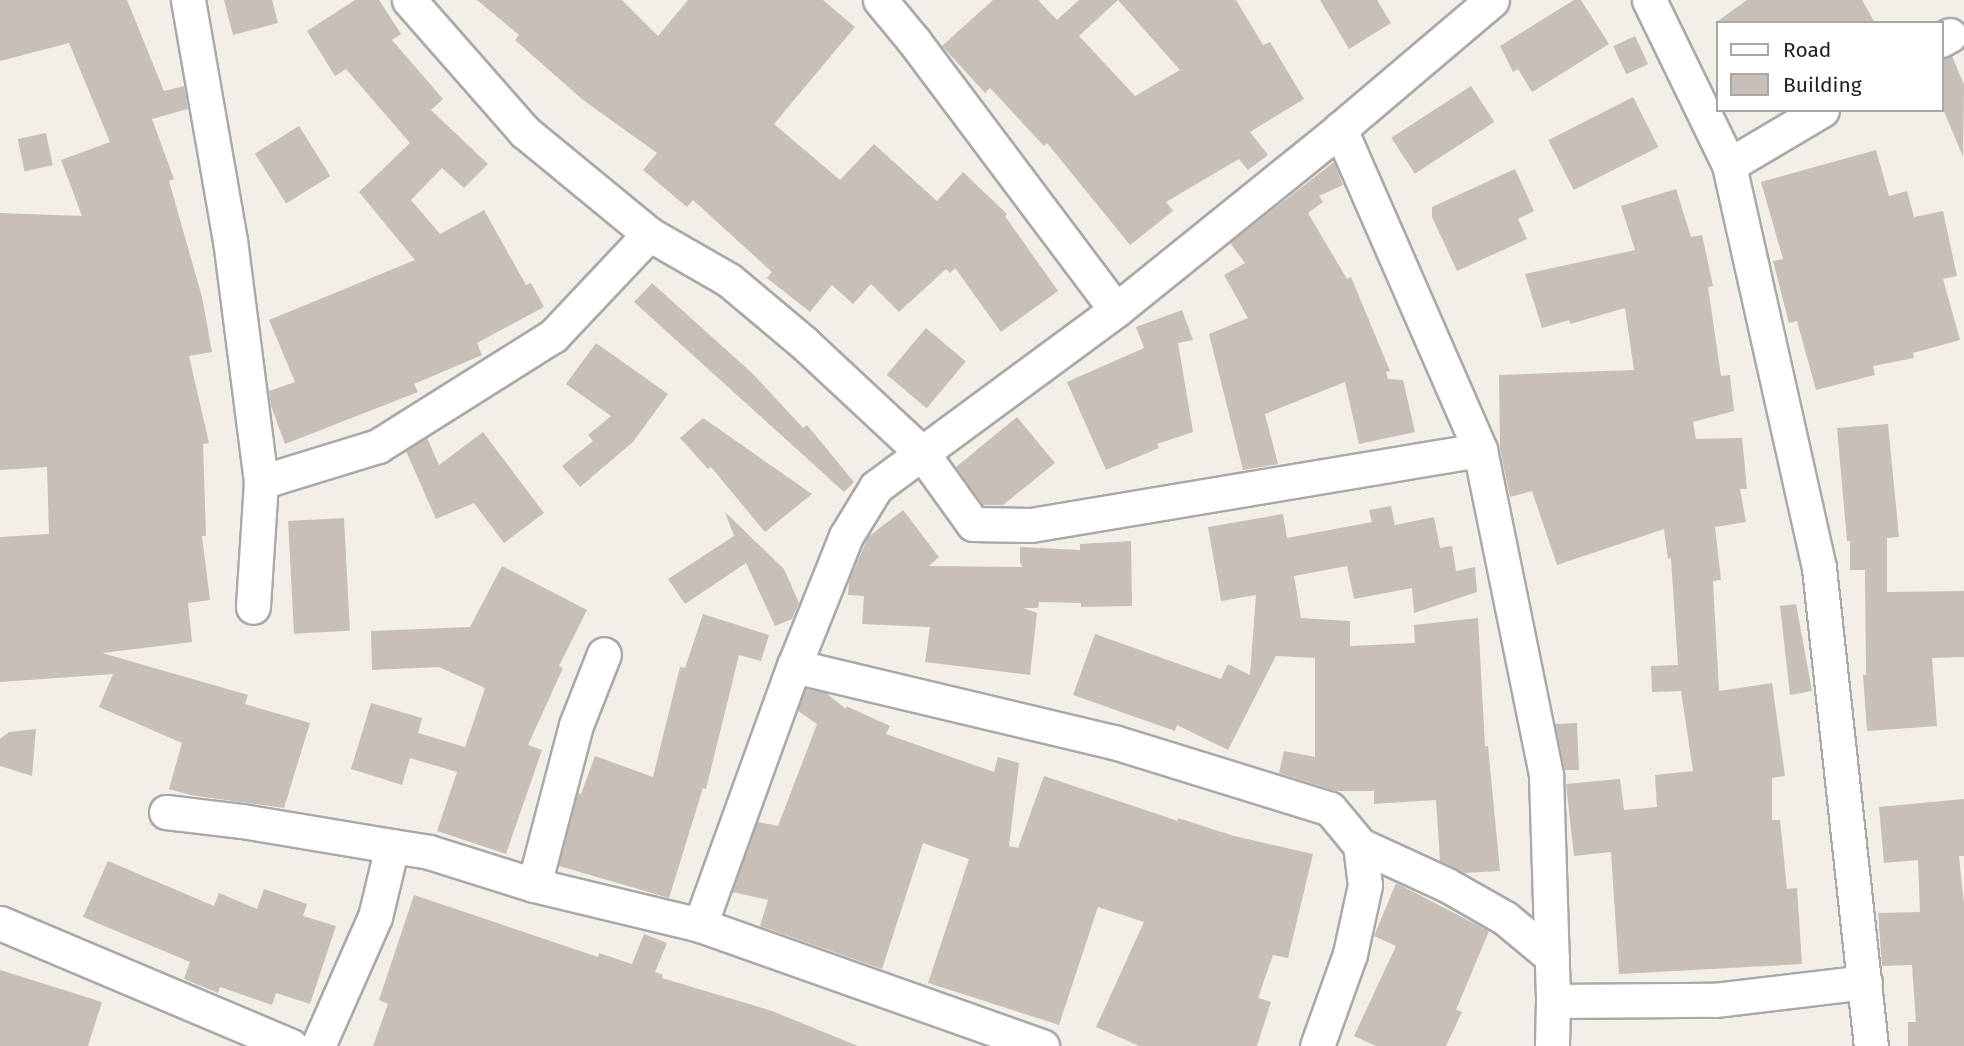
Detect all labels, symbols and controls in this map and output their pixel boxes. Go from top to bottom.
legend [1716,21,1943,112]
text: Road [1783,37,1831,63]
text: Building [1783,72,1862,98]

